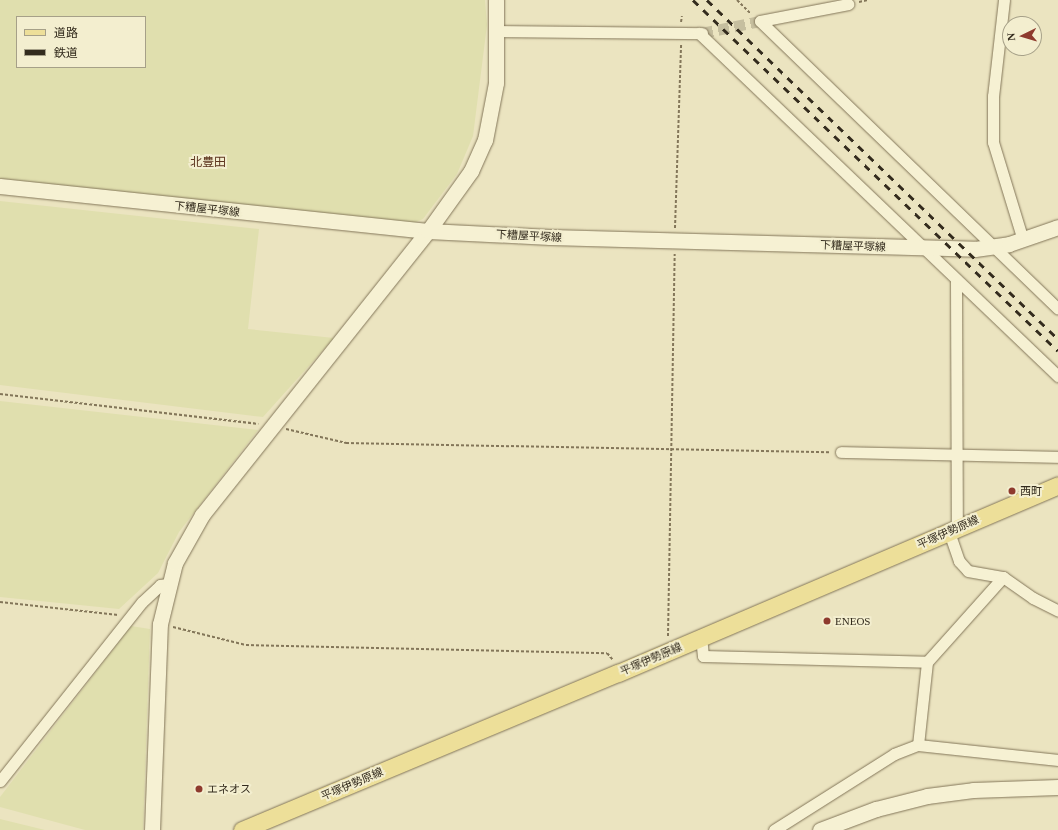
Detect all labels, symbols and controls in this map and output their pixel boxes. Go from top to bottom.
legend [16,16,146,68]
north arrow [1002,16,1042,56]
text: 道路 [54,26,78,40]
text: N [1005,32,1017,41]
text: 鉄道 [54,46,78,60]
district label: 北豊田 [190,156,226,170]
street label: 下糟屋平塚線 [173,199,241,219]
street label: 下糟屋平塚線 [496,228,562,244]
street label: 下糟屋平塚線 [820,238,886,254]
place label: 西町 [1020,484,1042,498]
marker: 西町 [1007,486,1017,496]
street label: 平塚伊勢原線 [915,513,981,551]
place label: ENEOS [835,614,870,628]
marker: ENEOS [822,616,832,626]
street label: 平塚伊勢原線 [618,640,684,678]
street label: 平塚伊勢原線 [319,765,385,803]
place label: エネオス [207,782,251,796]
marker: エネオス [194,784,204,794]

